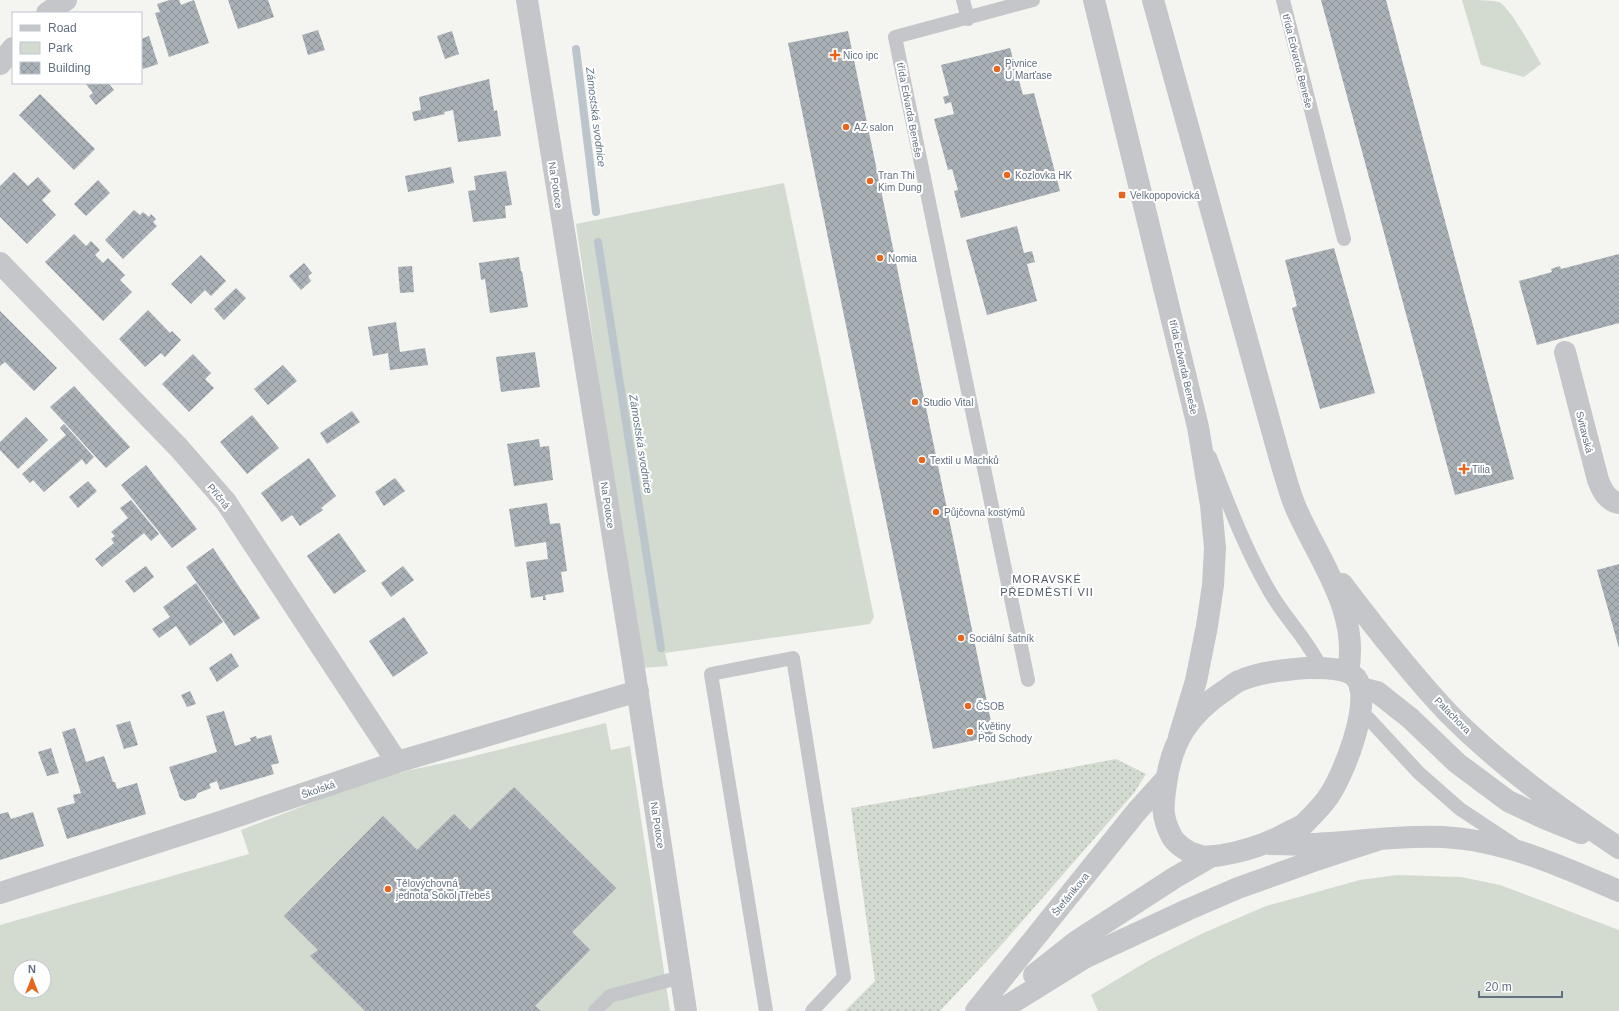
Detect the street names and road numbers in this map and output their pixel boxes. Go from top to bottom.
street label: třída Edvarda Beneše [1280,13,1315,110]
street label: třída Edvarda Beneše [895,62,924,159]
street label: Na Potoce [546,161,565,209]
street label: třída Edvarda Beneše [1167,319,1200,416]
street label: Svitavská [1574,410,1595,455]
street label: Na Potoce [598,481,617,529]
street label: Příčná [205,482,232,511]
street label: Palachova [1432,695,1473,736]
street label: Školská [299,777,337,800]
street label: Na Potoce [648,801,667,849]
street label: Štefánikova [1049,870,1091,918]

